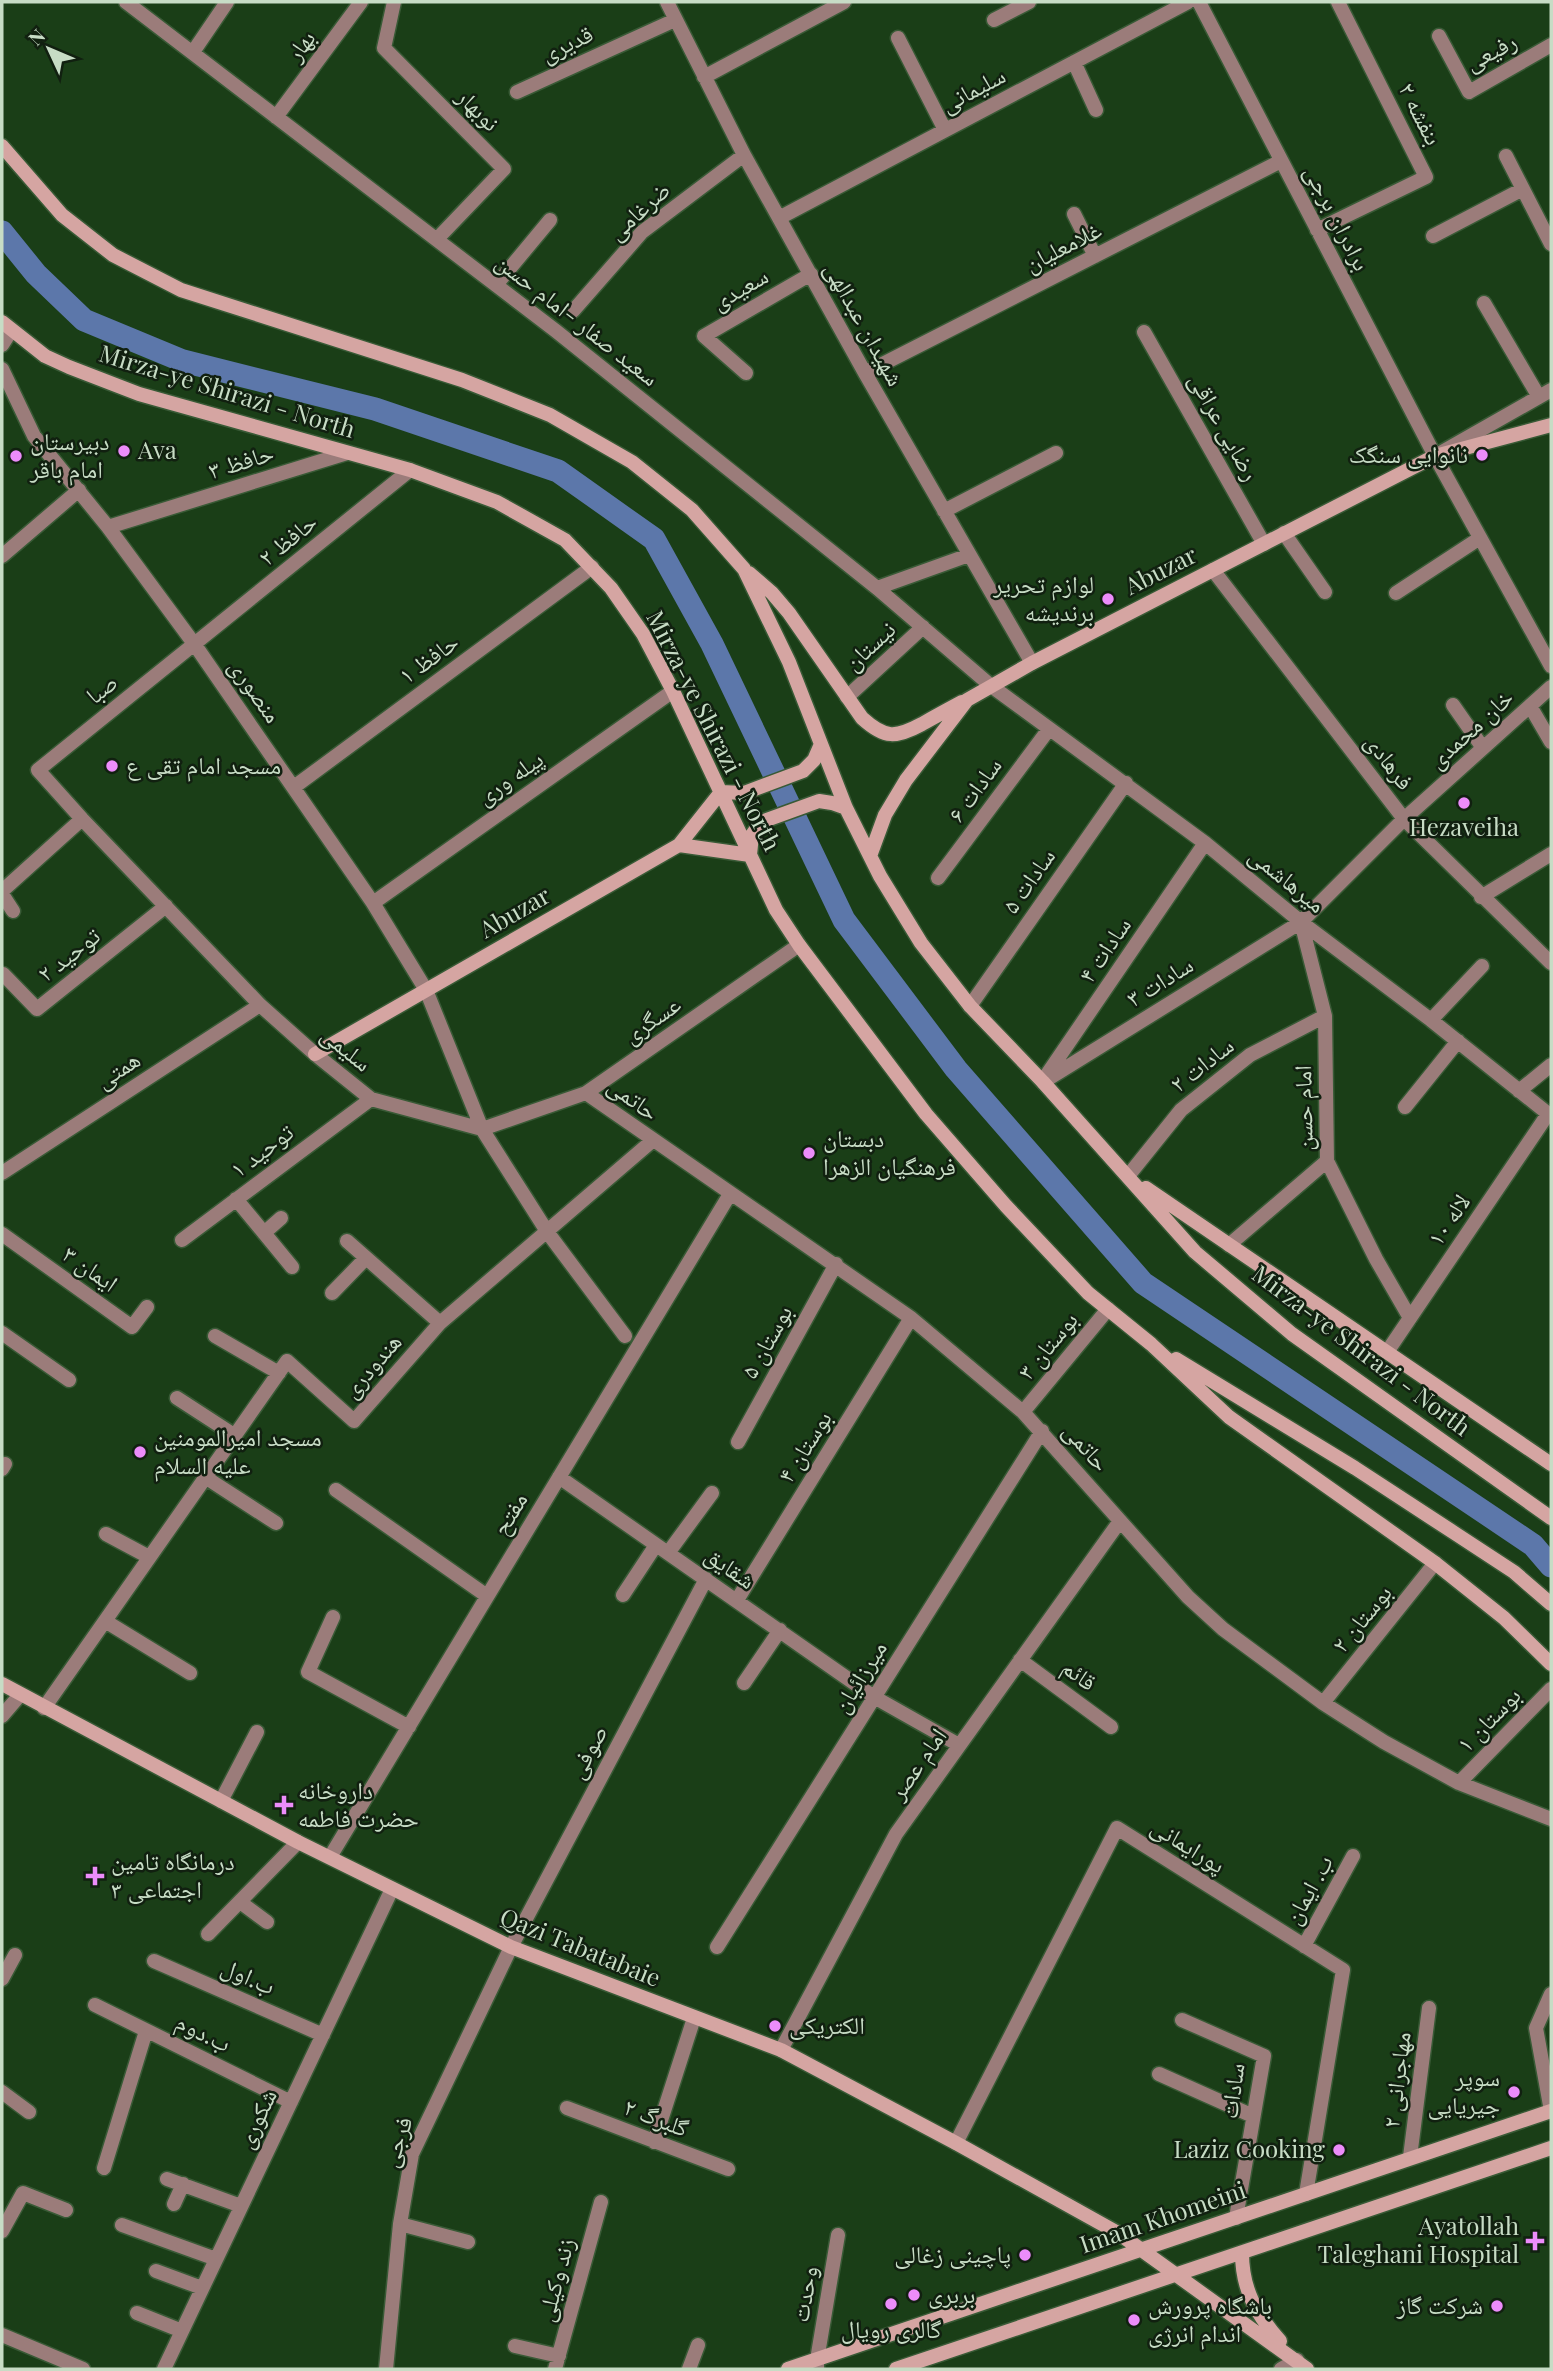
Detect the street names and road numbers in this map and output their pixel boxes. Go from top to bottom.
street label: قدیری [535,16,597,68]
street label: بهار [277,23,321,68]
street label: رفیعی [1459,24,1522,77]
street label: سلیمانی [934,58,1010,119]
street label: بنفشه ۲ [1392,76,1451,150]
street label: نوبهار [450,79,508,137]
street label: برادران برجی [1298,159,1379,276]
street label: ضرغامی [599,173,676,246]
street label: غلامعلیان [1018,212,1106,278]
street label: سعید صفار -امام حسن [489,245,666,394]
street label: شهیدان عبدالهی [818,255,913,391]
street label: سعیدی [705,258,773,316]
street label: Mirza-ye Shirazi - North [96,336,359,444]
street label: رضایی عراقی [1183,366,1269,486]
street label: حافظ ۳ [204,435,277,485]
street label: حافظ ۲ [251,505,323,572]
street label: Abuzar [1118,537,1202,601]
street label: Mirza-ye Shirazi - North [640,604,789,856]
street label: نیستان [836,612,901,677]
street label: حافظ ۱ [391,625,464,690]
street label: منصوری [223,651,290,729]
street label: صبا [78,665,123,710]
street label: خان محمدی [1420,681,1519,774]
street label: فرهادی [1359,726,1422,796]
street label: پیله وری [469,742,549,811]
street label: سادات ۶ [939,750,1008,828]
street label: میرهاشمی [1243,838,1333,919]
street label: سادات ۵ [993,841,1061,919]
street label: Abuzar [472,878,555,945]
street label: سادات ۴ [1070,910,1137,988]
street label: توحید ۲ [30,919,106,988]
street label: سادات ۳ [1120,947,1198,1013]
street label: عسگری [616,987,686,1050]
street label: سلیمی [315,1017,379,1078]
street label: سادات ۲ [1162,1028,1239,1098]
street label: همتی [88,1042,145,1095]
street label: امام حسن [1285,1065,1321,1151]
street label: حاتمی [602,1068,666,1127]
street label: توحید ۱ [223,1115,299,1184]
street label: لاله ۱۰ [1418,1187,1476,1251]
street label: ایمان ۳ [57,1237,125,1298]
street label: Mirza-ye Shirazi - North [1246,1257,1478,1442]
street label: بوستان ۵ [732,1299,798,1383]
street label: بوستان ۳ [1009,1304,1084,1386]
street label: هندودری [334,1326,407,1404]
street label: بوستان ۴ [769,1404,838,1488]
street label: حاتمی [1057,1414,1118,1477]
street label: مفتح [483,1486,534,1541]
street label: شقایق [700,1538,763,1595]
street label: بوستان ۲ [1323,1577,1398,1659]
street label: میرزائیان [824,1634,893,1718]
street label: قائم [1055,1650,1104,1698]
street label: بوستان ۱ [1449,1679,1527,1758]
street label: صوفی [559,1719,614,1784]
street label: امام عصر [879,1721,954,1807]
street label: پورایمانی [1146,1809,1232,1880]
street label: ب. ایمان [1275,1849,1339,1929]
street label: Qazi Tabatabaie [496,1899,666,1993]
street label: ب.اول [217,1949,281,2001]
street label: ب.دوم [170,2004,237,2060]
street label: مهاجرانی ۲ [1373,2030,1417,2130]
street label: سادات [1211,2061,1251,2121]
street label: شکوری [228,2083,283,2153]
street label: گلبرگ ۲ [620,2089,694,2143]
street label: فرجی [372,2112,419,2171]
street label: Imam Khomeini [1075,2173,1250,2259]
street label: زند وکیلی [528,2234,581,2325]
street label: وحدت [782,2263,824,2324]

